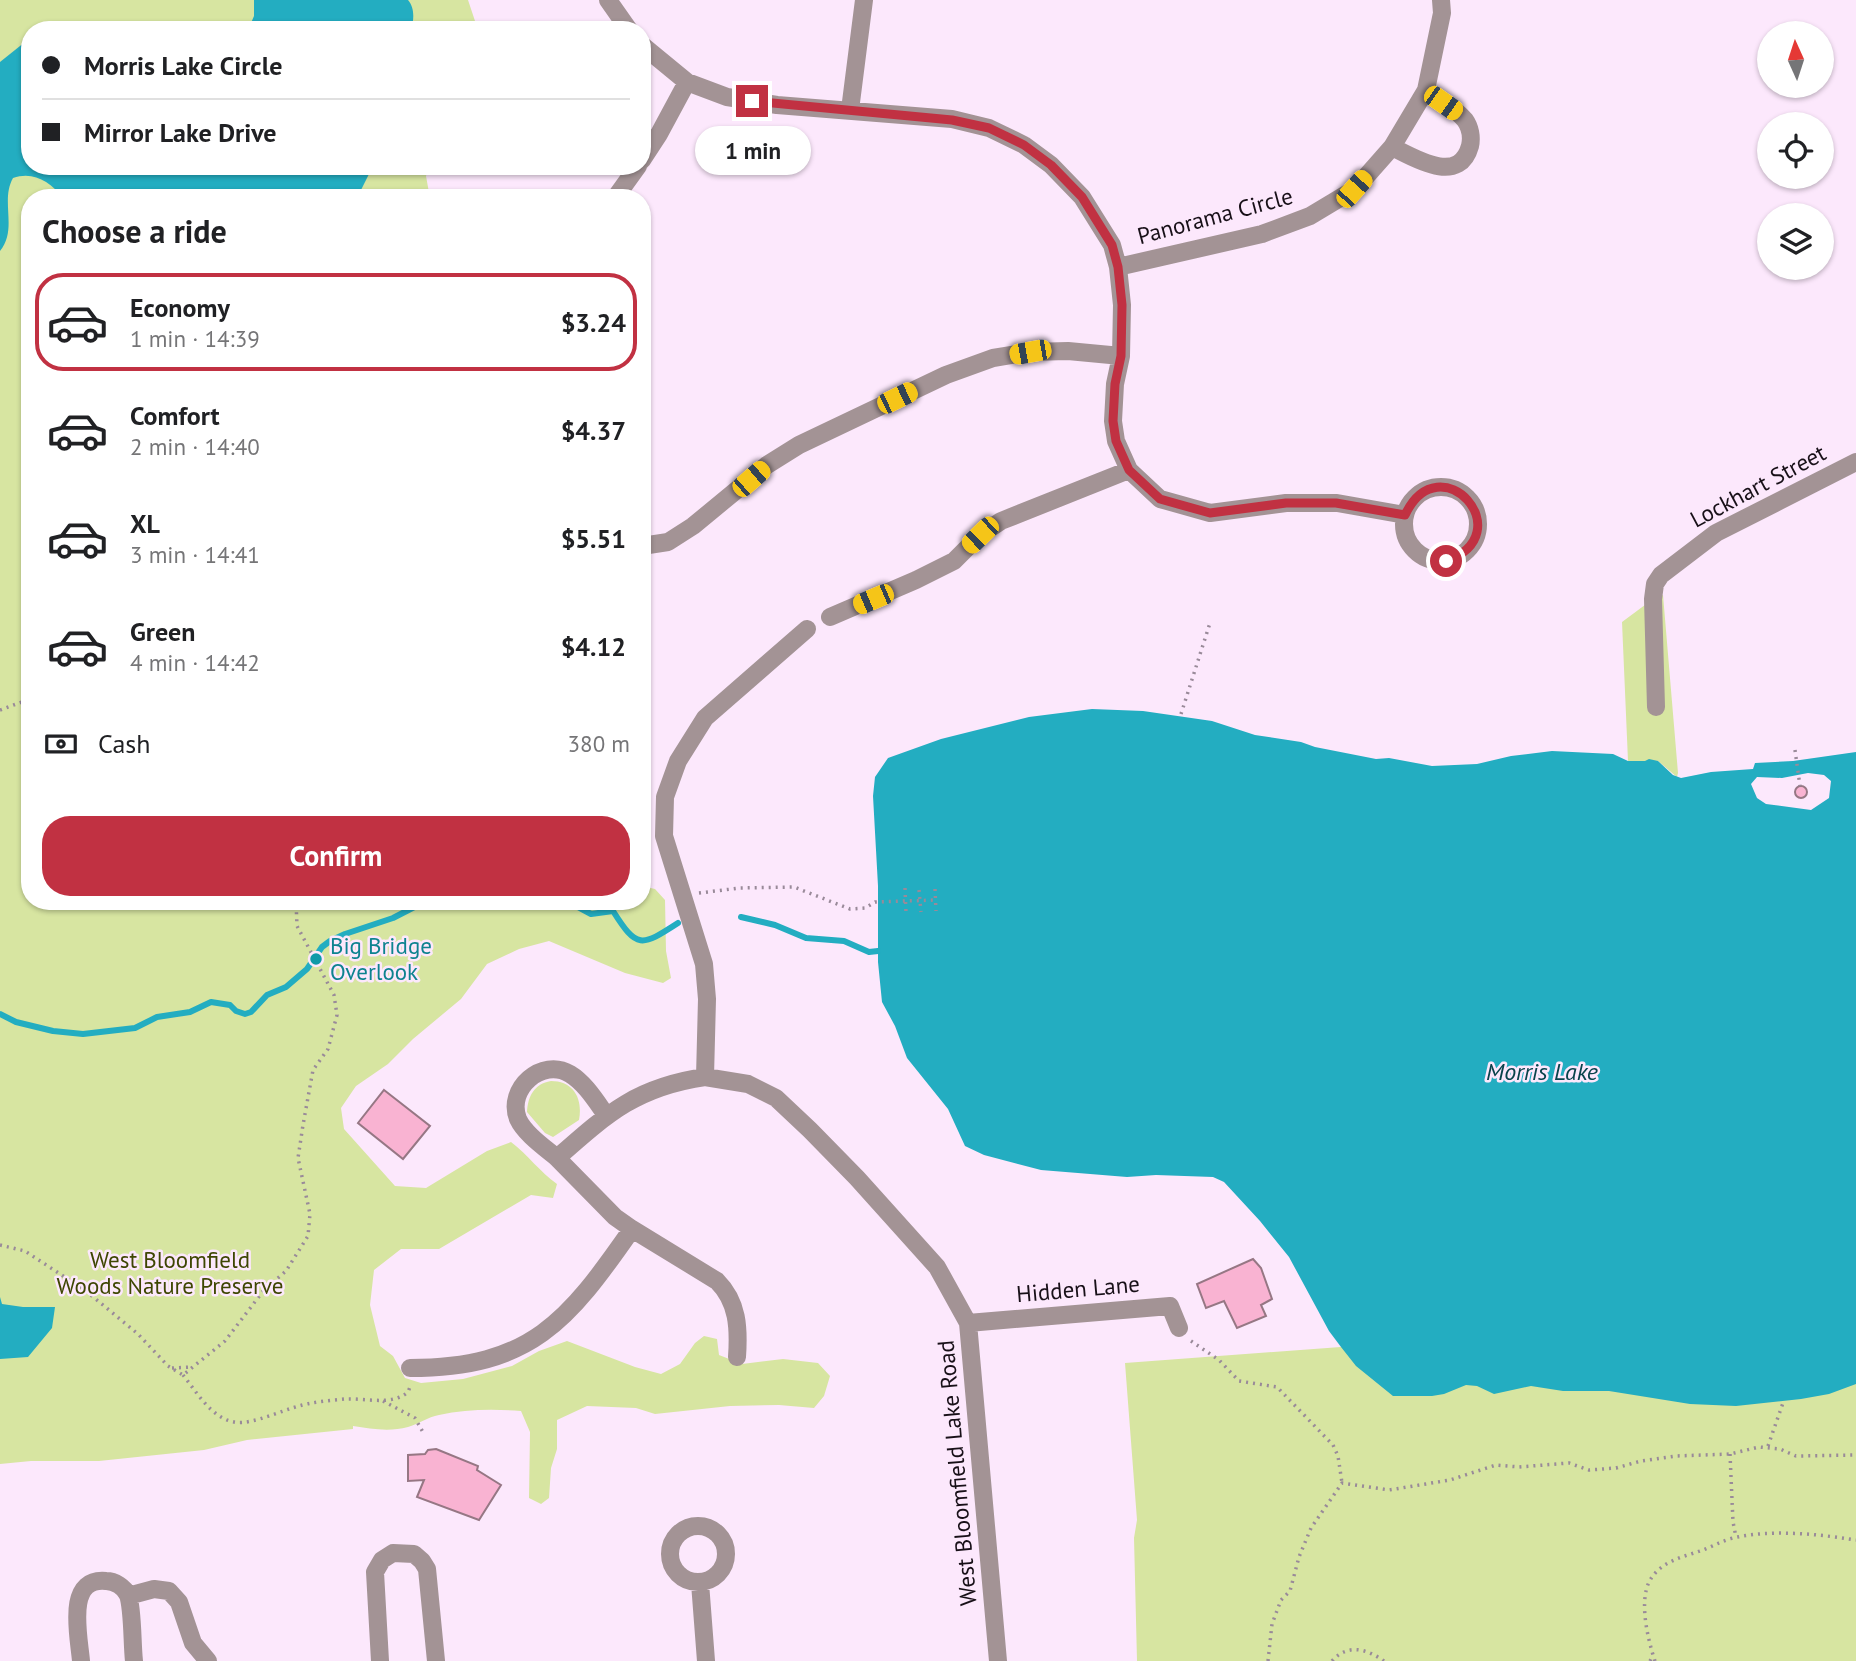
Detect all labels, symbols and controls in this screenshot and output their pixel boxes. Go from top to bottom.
north arrow [1757,21,1834,98]
map controls [1757,21,1834,280]
text: Morris Lake Circle [84,49,282,82]
car [1420,82,1467,124]
route end [736,85,768,117]
button: locate [1757,112,1834,189]
text: Mirror Lake Drive [84,116,277,149]
callout: 1 min [694,126,810,174]
text: 1 min [725,136,781,165]
car [1333,166,1376,212]
street label: Panorama Circle [1134,181,1296,250]
button: layers [1757,203,1834,280]
text: Choose a ride [42,210,227,252]
icon: car [46,291,109,354]
text: Economy [130,291,230,324]
text: $3.24 [561,306,626,339]
text: 1 min · 14:39 [130,324,260,353]
car [1008,338,1053,366]
car [874,379,921,417]
icon: car [46,399,109,462]
text: Comfort [130,399,220,432]
text: $4.37 [561,414,626,447]
text: 2 min · 14:40 [130,432,260,461]
street label: Lockhart Street [1685,438,1831,533]
car [729,457,774,501]
icon: car [46,507,109,570]
text: XL [130,507,160,540]
car [958,513,1003,557]
text: $5.51 [561,522,626,555]
text: 3 min · 14:41 [130,540,260,569]
route start [1430,545,1462,577]
car [850,581,897,617]
icon: car [46,615,109,678]
text: Green [130,615,195,648]
text: $4.12 [561,630,626,663]
text: 4 min · 14:42 [130,648,260,677]
icon: cash [42,725,80,763]
text: Cash [98,727,150,760]
text: 380 m [568,729,630,758]
button: Confirm [42,816,630,896]
place label: Big Bridge Overlook [330,931,432,986]
marker: Big Bridge Overlook [308,951,324,967]
water label: Morris Lake [1486,1056,1598,1087]
park label: West Bloomfield Woods Nature Preserve [57,1245,283,1300]
street label: Hidden Lane [1015,1269,1141,1308]
street label: West Bloomfield Lake Road [930,1339,983,1607]

